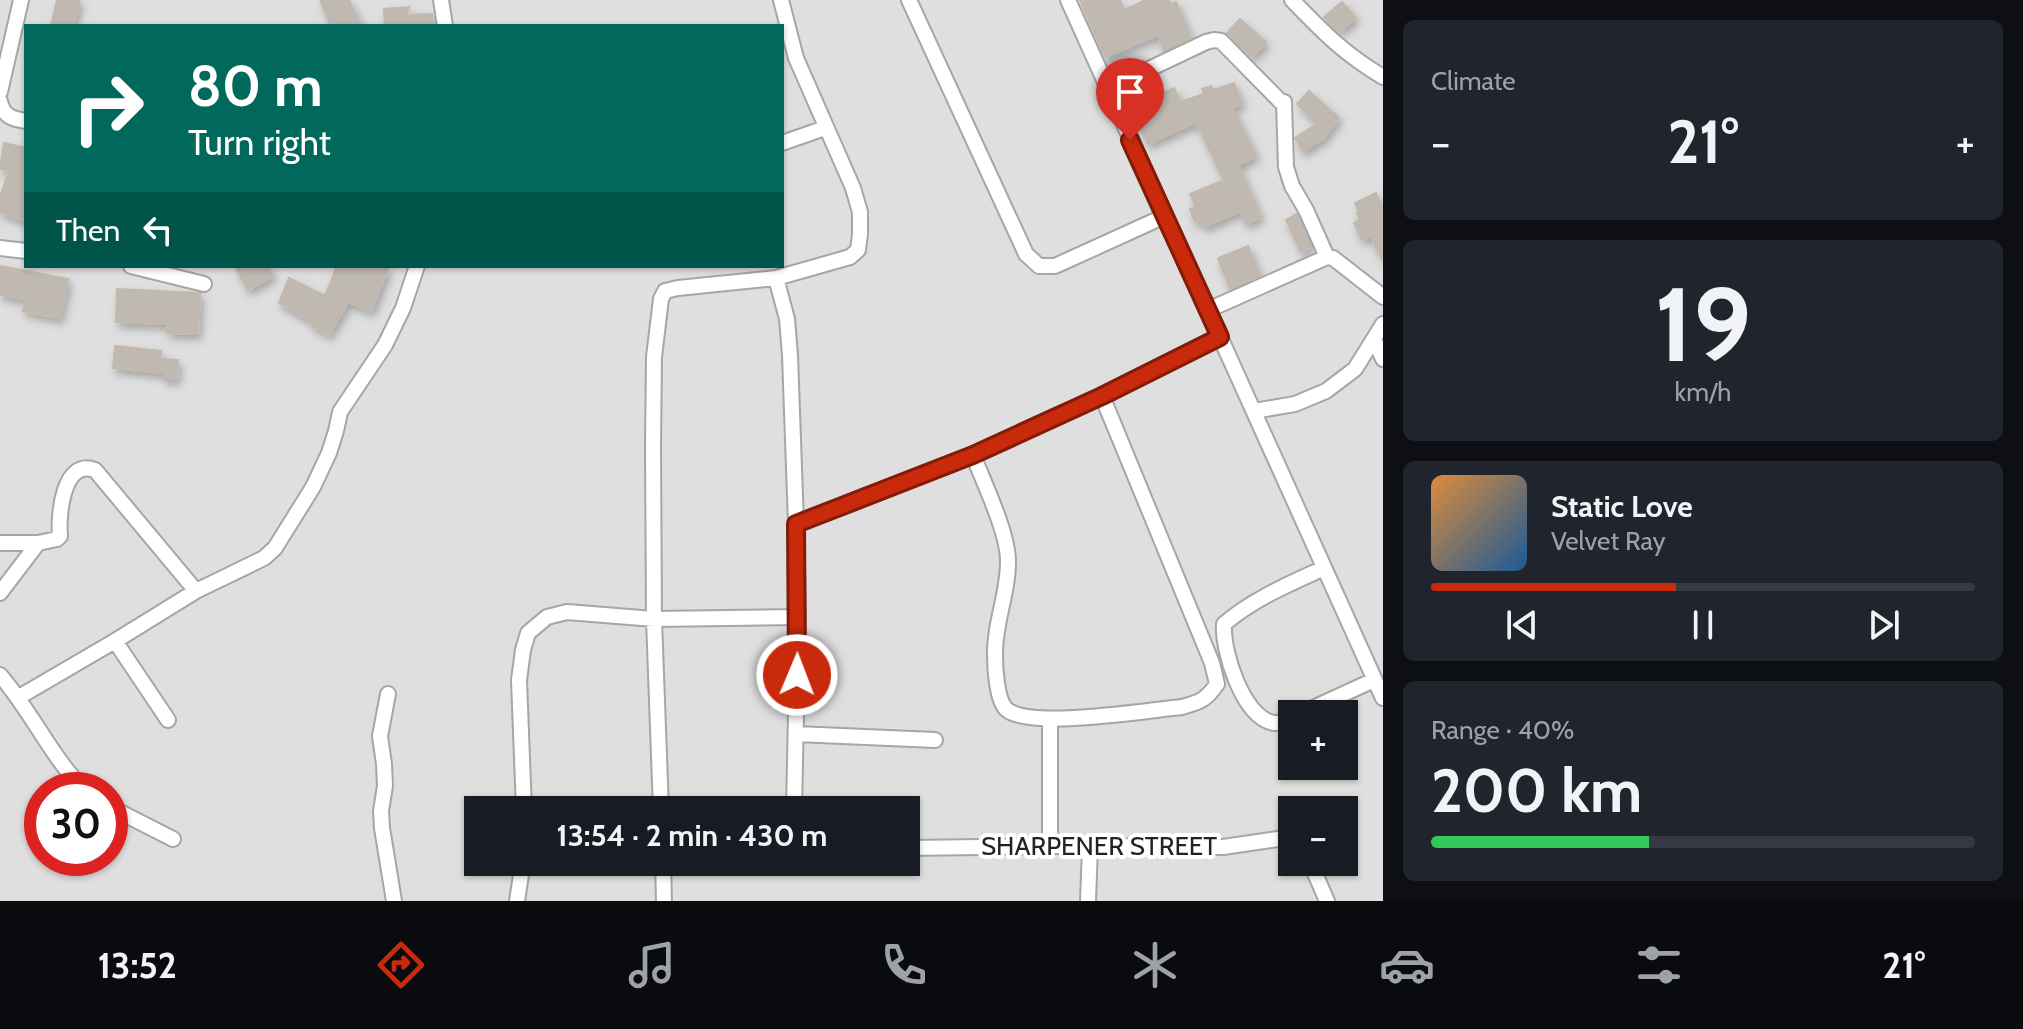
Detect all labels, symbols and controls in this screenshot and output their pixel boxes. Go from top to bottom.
text: 80 m [188,52,323,120]
icon: right [56,56,160,160]
pin [1096,58,1164,140]
text: Climate [1431,65,1516,97]
icon: arrive [1108,70,1152,114]
text: 21° [1667,105,1739,178]
text: − [1431,116,1450,169]
text: + [1956,116,1975,169]
text: Turn right [188,120,331,164]
icon: left [136,208,180,252]
text: Then [56,212,120,249]
text: 19 [1655,261,1751,387]
text: km/h [1675,376,1731,408]
text: Static Love [1551,488,1693,525]
text: Velvet Ray [1551,525,1666,557]
icon: previous [1500,603,1544,647]
icon: pause [1681,603,1725,647]
icon: next [1862,603,1906,647]
position arrow [755,633,839,717]
map controls [1278,700,1358,876]
button: + [1278,700,1358,780]
text: Range · 40% [1431,714,1574,746]
text: 200 km [1431,754,1642,827]
speed limit sign: 30 [24,772,128,876]
button: − [1278,796,1358,876]
text: 13:54 · 2 min · 430 m [557,817,827,854]
street label: SHARPENER STREET [981,830,1217,862]
icon: directions [373,937,429,993]
icon: music [624,937,680,993]
icon: phone [876,937,932,993]
icon: climate [1127,937,1183,993]
icon: car [1379,937,1435,993]
icon: filters [1631,937,1687,993]
text: 13:52 [98,943,177,987]
text: 21° [1882,943,1925,987]

